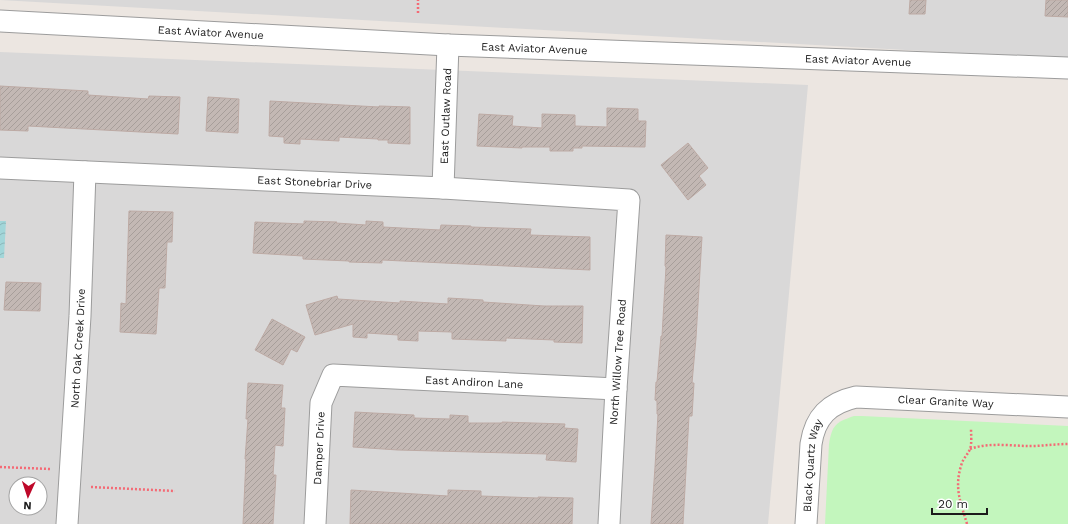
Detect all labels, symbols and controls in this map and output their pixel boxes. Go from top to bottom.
street label: East Aviator Avenue [157,23,264,42]
street label: East Aviator Avenue [481,40,588,57]
street label: East Aviator Avenue [805,52,911,69]
street label: East Outlaw Road [437,68,454,164]
street label: East Stonebriar Drive [257,173,372,191]
street label: North Oak Creek Drive [68,288,87,409]
street label: North Willow Tree Road [607,299,629,425]
street label: East Andiron Lane [425,373,524,391]
street label: Clear Granite Way [897,392,994,410]
street label: Damper Drive [310,411,327,485]
street label: Black Quartz Way [800,416,825,512]
north arrow [8,476,48,516]
scale bar [932,490,987,516]
text: 20 m [938,497,968,511]
text: N [23,499,32,512]

